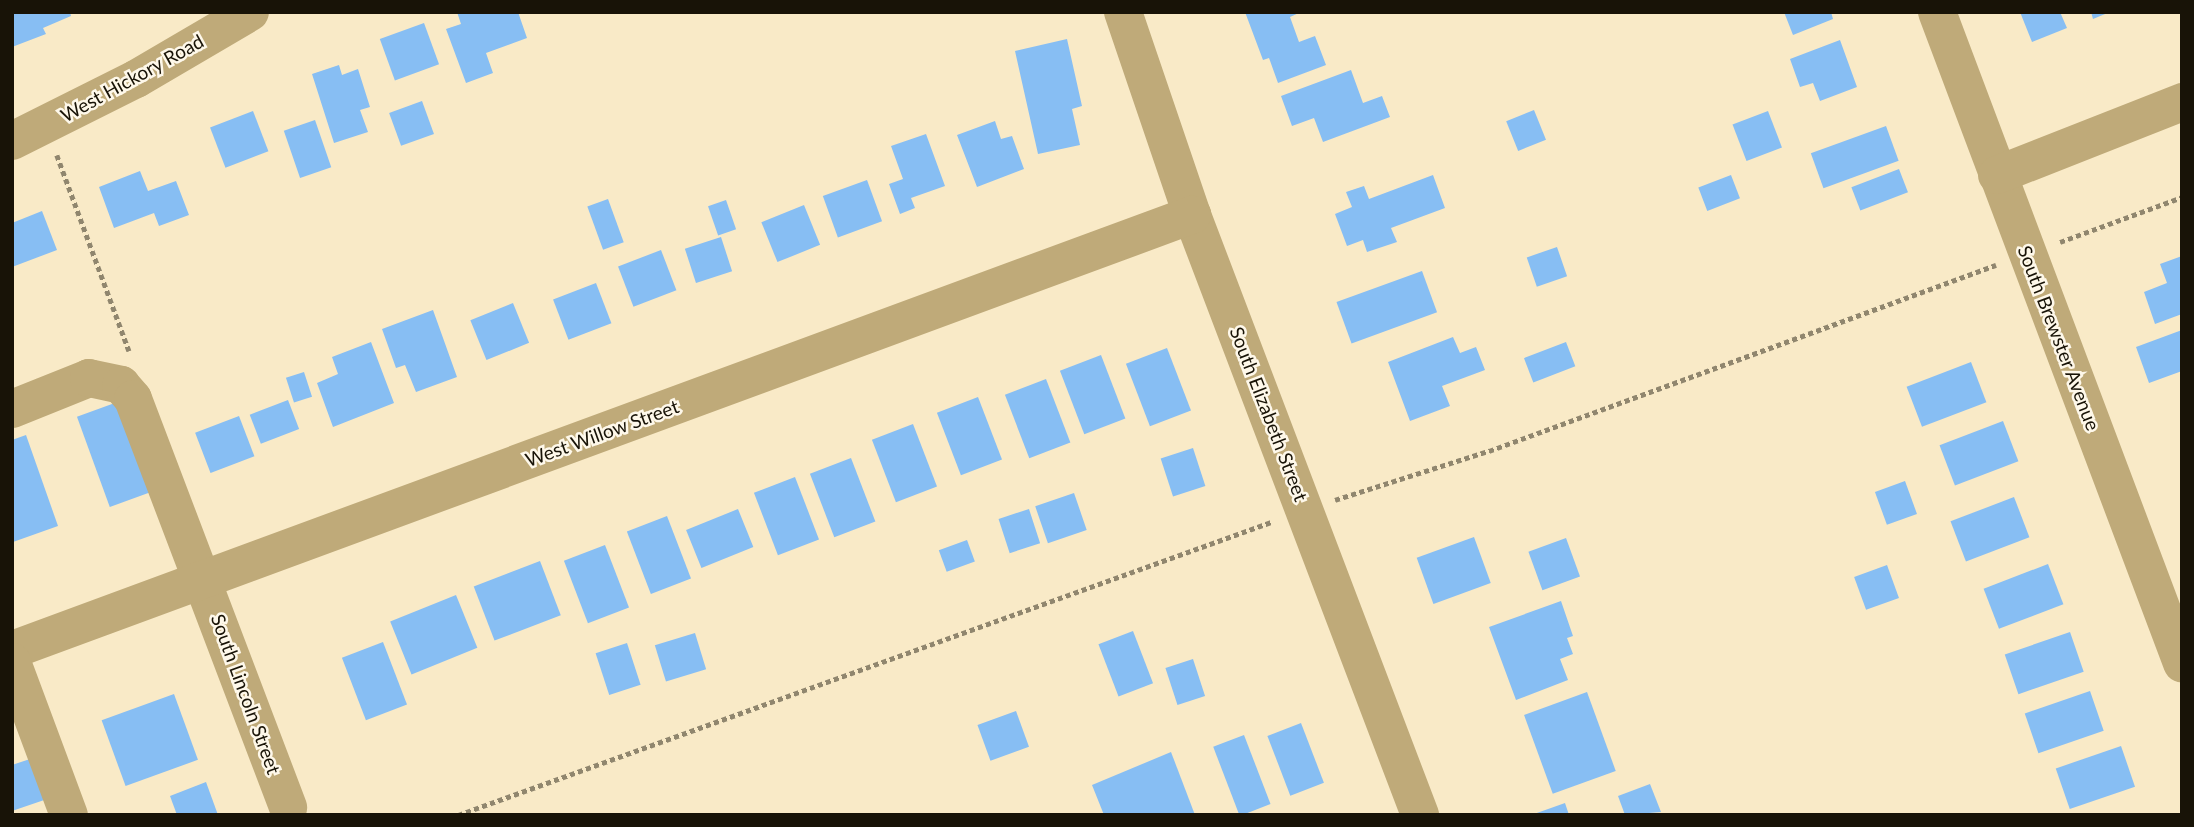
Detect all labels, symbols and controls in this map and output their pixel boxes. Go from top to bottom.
street label: West Hickory Road [56,29,208,127]
street label: South Brewster Avenue [2013,242,2105,434]
street label: South Elizabeth Street [1225,324,1313,504]
street label: West Willow Street [522,395,682,471]
street label: South Lincoln Street [206,611,286,777]

